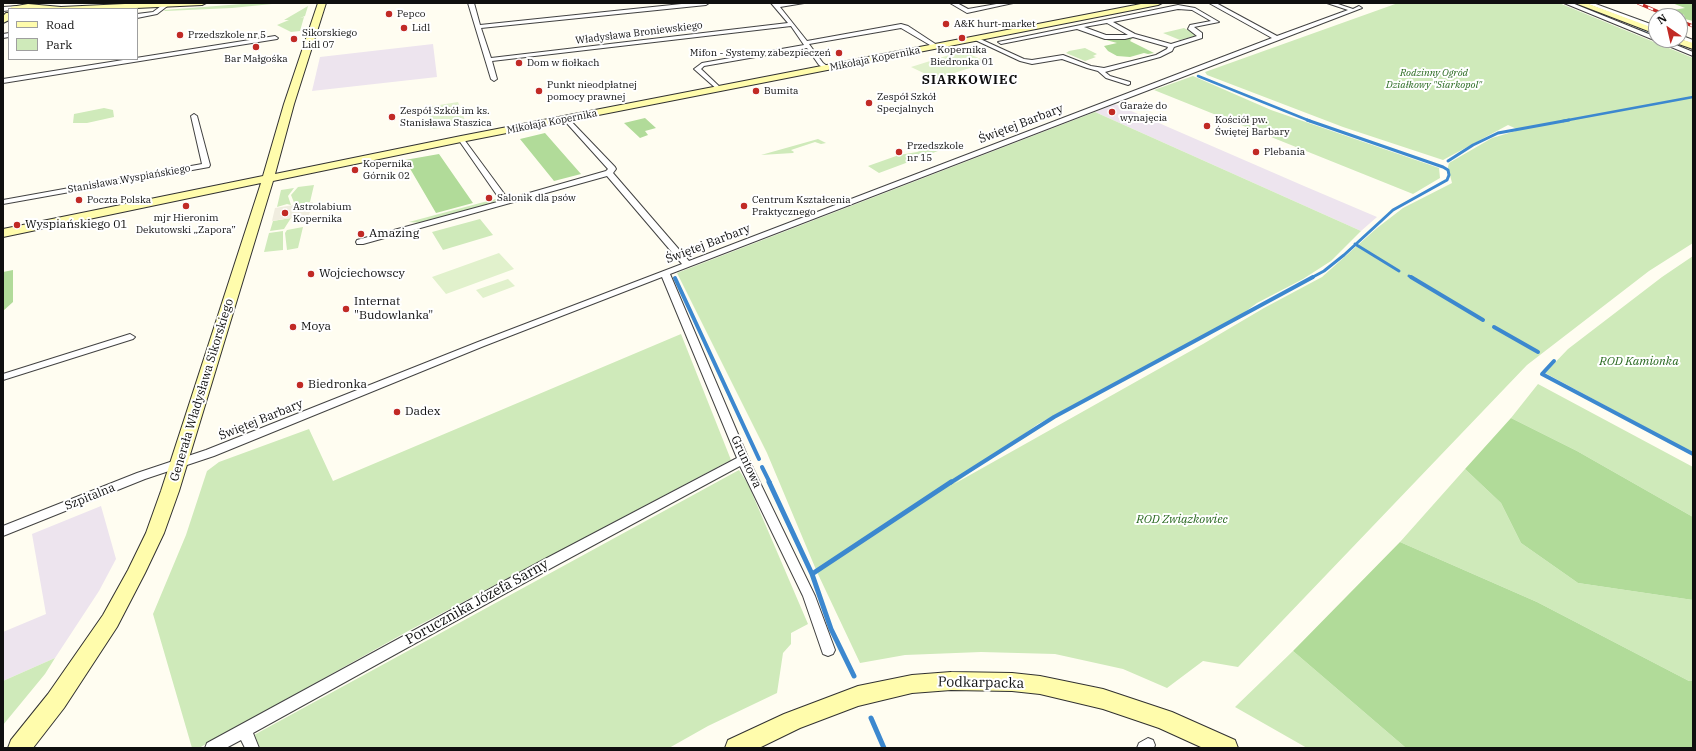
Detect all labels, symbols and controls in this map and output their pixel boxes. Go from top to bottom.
legend [8,8,138,60]
place label: Pepco [397,8,425,20]
north arrow [1648,8,1688,48]
marker: Pepco [384,9,394,19]
text: N [1654,11,1669,27]
text: Road [46,17,75,32]
place label: A&K hurt-market [954,18,1035,30]
street label: Władysława Broniewskiego [575,19,703,47]
marker: A&K hurt-market [941,19,951,29]
place label: Lidl [412,22,430,34]
marker: Lidl [399,23,409,33]
place label: Sikorskiego Lidl 07 [302,27,357,50]
place label: Przedszkole nr 5 [188,29,266,41]
marker: Przedszkole nr 5 [175,30,185,40]
marker: Kopernika Biedronka 01 [957,33,967,43]
marker: Sikorskiego Lidl 07 [289,34,299,44]
text: Park [46,37,72,52]
marker: Bar Małgośka [251,42,261,52]
street label: Mikołaja Kopernika [829,44,921,74]
place label: Kopernika Biedronka 01 [930,44,994,68]
place label: Mifon - Systemy zabezpieczeń [690,47,831,59]
marker: Mifon - Systemy zabezpieczeń [834,48,844,58]
place label: Bar Małgośka [224,53,288,65]
place label: Dom w fiołkach [527,57,599,69]
marker: Dom w fiołkach [514,58,524,68]
park label: Rodzinny Ogród Działkowy "Siarkopol" [1386,67,1482,90]
district label: SIARKOWIEC [922,72,1018,88]
place label: Punkt nieodpłatnej pomocy prawnej [547,79,637,102]
place label: Bumita [764,85,798,97]
marker: Punkt nieodpłatnej pomocy prawnej [534,86,544,96]
marker: Bumita [751,86,761,96]
place label: Zespół Szkół Specjalnych [877,91,936,114]
marker: Zespół Szkół Specjalnych [864,98,874,108]
place label: Garaże do wynajęcia [1120,100,1167,124]
street label: Świętej Barbary [977,101,1065,147]
place label: Zespół Szkół im ks. Stanisława Staszica [400,105,492,128]
street label: Mikołaja Kopernika [506,107,598,137]
marker: Garaże do wynajęcia [1107,107,1117,117]
marker: Zespół Szkół im ks. Stanisława Staszica [387,112,397,122]
place label: Kościół pw. Świętej Barbary [1215,114,1290,138]
marker: Kościół pw. Świętej Barbary [1202,121,1212,131]
place label: Przedszkole nr 15 [907,140,964,164]
place label: Plebania [1264,146,1305,158]
marker: Przedszkole nr 15 [894,147,904,157]
marker: Plebania [1251,147,1261,157]
place label: Kopernika Górnik 02 [363,158,412,182]
street label: Stanisława Wyspiańskiego [67,162,191,196]
marker: Kopernika Górnik 02 [350,165,360,175]
place label: Salonik dla psów [497,192,576,204]
marker: Salonik dla psów [484,193,494,203]
place label: Poczta Polska [87,194,151,206]
place label: Centrum Kształcenia Praktycznego [752,194,851,218]
marker: Poczta Polska [74,195,84,205]
marker: mjr Hieronim Dekutowski „Zapora” [181,201,191,211]
place label: Astrolabium Kopernika [293,201,351,224]
marker: Centrum Kształcenia Praktycznego [739,201,749,211]
marker: Astrolabium Kopernika [280,208,290,218]
place label: mjr Hieronim Dekutowski „Zapora” [136,212,236,236]
place label: Wyspiańskiego 01 [25,218,128,232]
marker: Wyspiańskiego 01 [12,220,22,230]
street label: Świętej Barbary [664,221,752,267]
place label: Amazing [369,227,419,241]
marker: Amazing [356,229,366,239]
place label: Wojciechowscy [319,267,405,281]
marker: Wojciechowscy [306,269,316,279]
place label: Internat "Budowlanka" [354,295,433,323]
street label: Generała Władysława Sikorskiego [167,297,237,483]
marker: Internat "Budowlanka" [341,304,351,314]
place label: Moya [301,320,331,334]
marker: Moya [288,322,298,332]
park label: ROD Kamionka [1599,355,1679,369]
place label: Biedronka [308,378,367,392]
marker: Biedronka [295,380,305,390]
street label: Świętej Barbary [217,397,305,443]
place label: Dadex [405,405,440,419]
marker: Dadex [392,407,402,417]
street label: Gruntowa [728,434,764,490]
street label: Szpitalna [63,480,117,514]
park label: ROD Związkowiec [1136,513,1228,527]
street label: Porucznika Józefa Sarny [403,556,551,648]
street label: Podkarpacka [938,674,1024,692]

